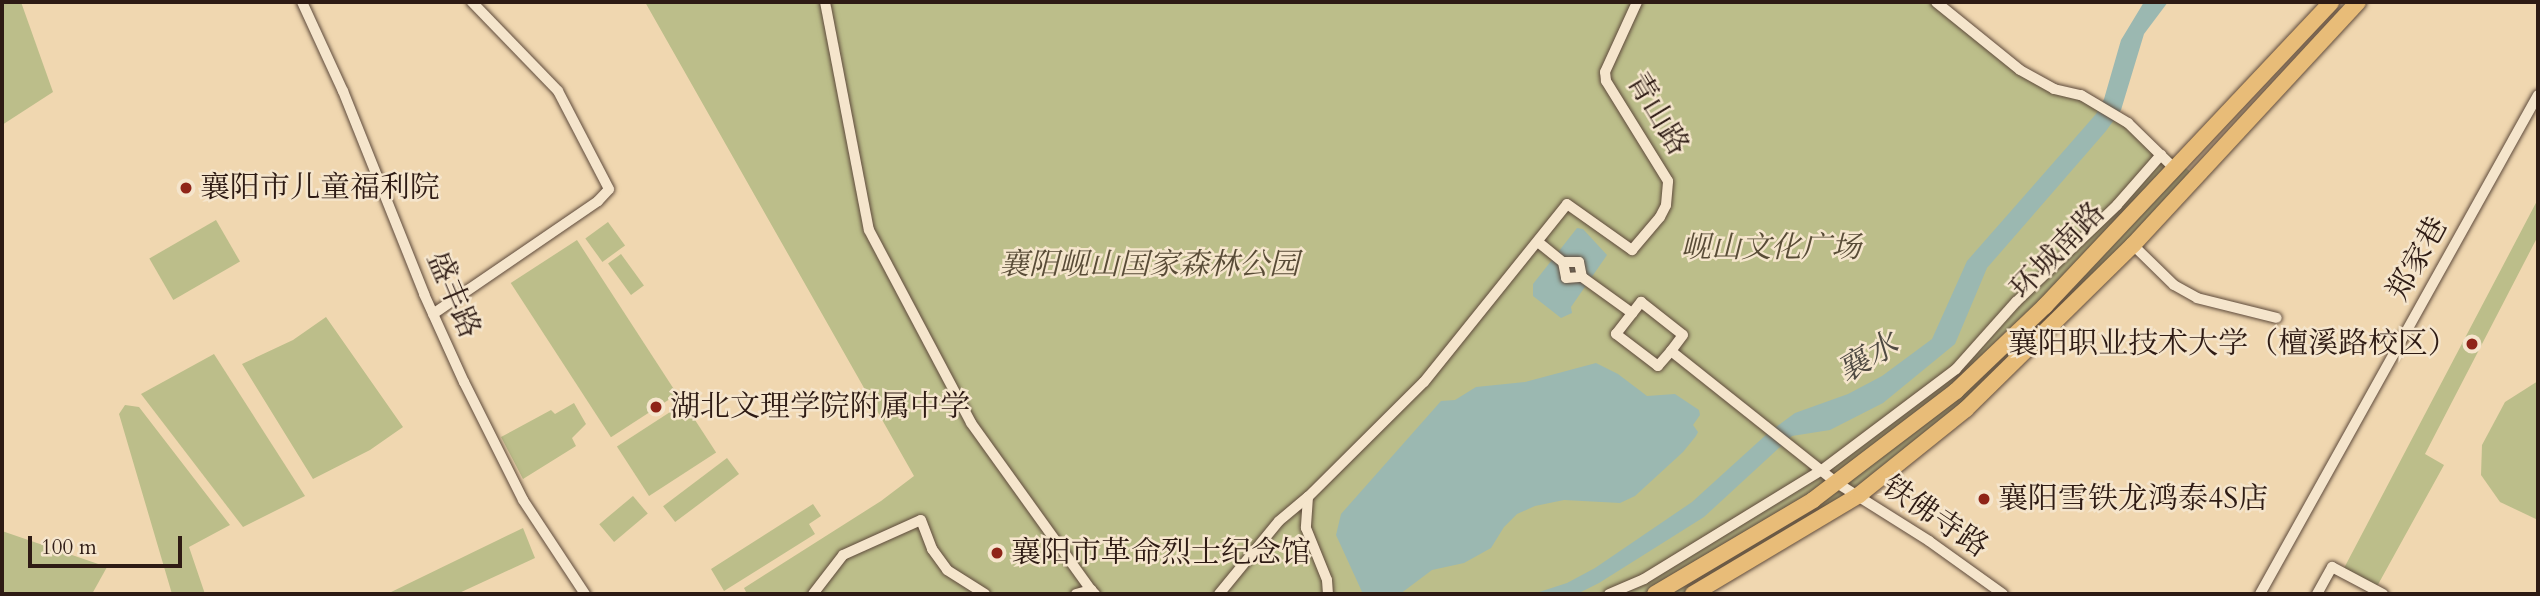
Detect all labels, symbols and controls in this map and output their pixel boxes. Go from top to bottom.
street label: 青山路 [1618,66,1696,162]
place label: 襄阳市儿童福利院 [200,170,440,206]
marker: 襄阳市儿童福利院 [178,180,194,196]
street label: 环城南路 [2003,195,2113,307]
street label: 郑家巷 [2380,211,2456,307]
park label: 岘山文化广场 [1681,230,1861,266]
street label: 盛丰路 [419,247,487,343]
park label: 襄阳岘山国家森林公园 [999,247,1299,283]
water label: 襄水 [1831,325,1905,391]
place label: 襄阳职业技术大学（檀溪路校区） [2008,326,2458,362]
marker: 襄阳职业技术大学（檀溪路校区） [2464,336,2480,352]
place label: 湖北文理学院附属中学 [670,389,970,425]
marker: 湖北文理学院附属中学 [648,399,664,415]
street label: 铁佛寺路 [1875,469,1995,565]
place label: 襄阳雪铁龙鸿泰4S店 [1998,481,2268,517]
marker: 襄阳雪铁龙鸿泰4S店 [1976,491,1992,507]
scale bar [32,522,186,566]
text: 100 m [41,533,97,562]
place label: 襄阳市革命烈士纪念馆 [1011,535,1311,571]
marker: 襄阳市革命烈士纪念馆 [989,545,1005,561]

